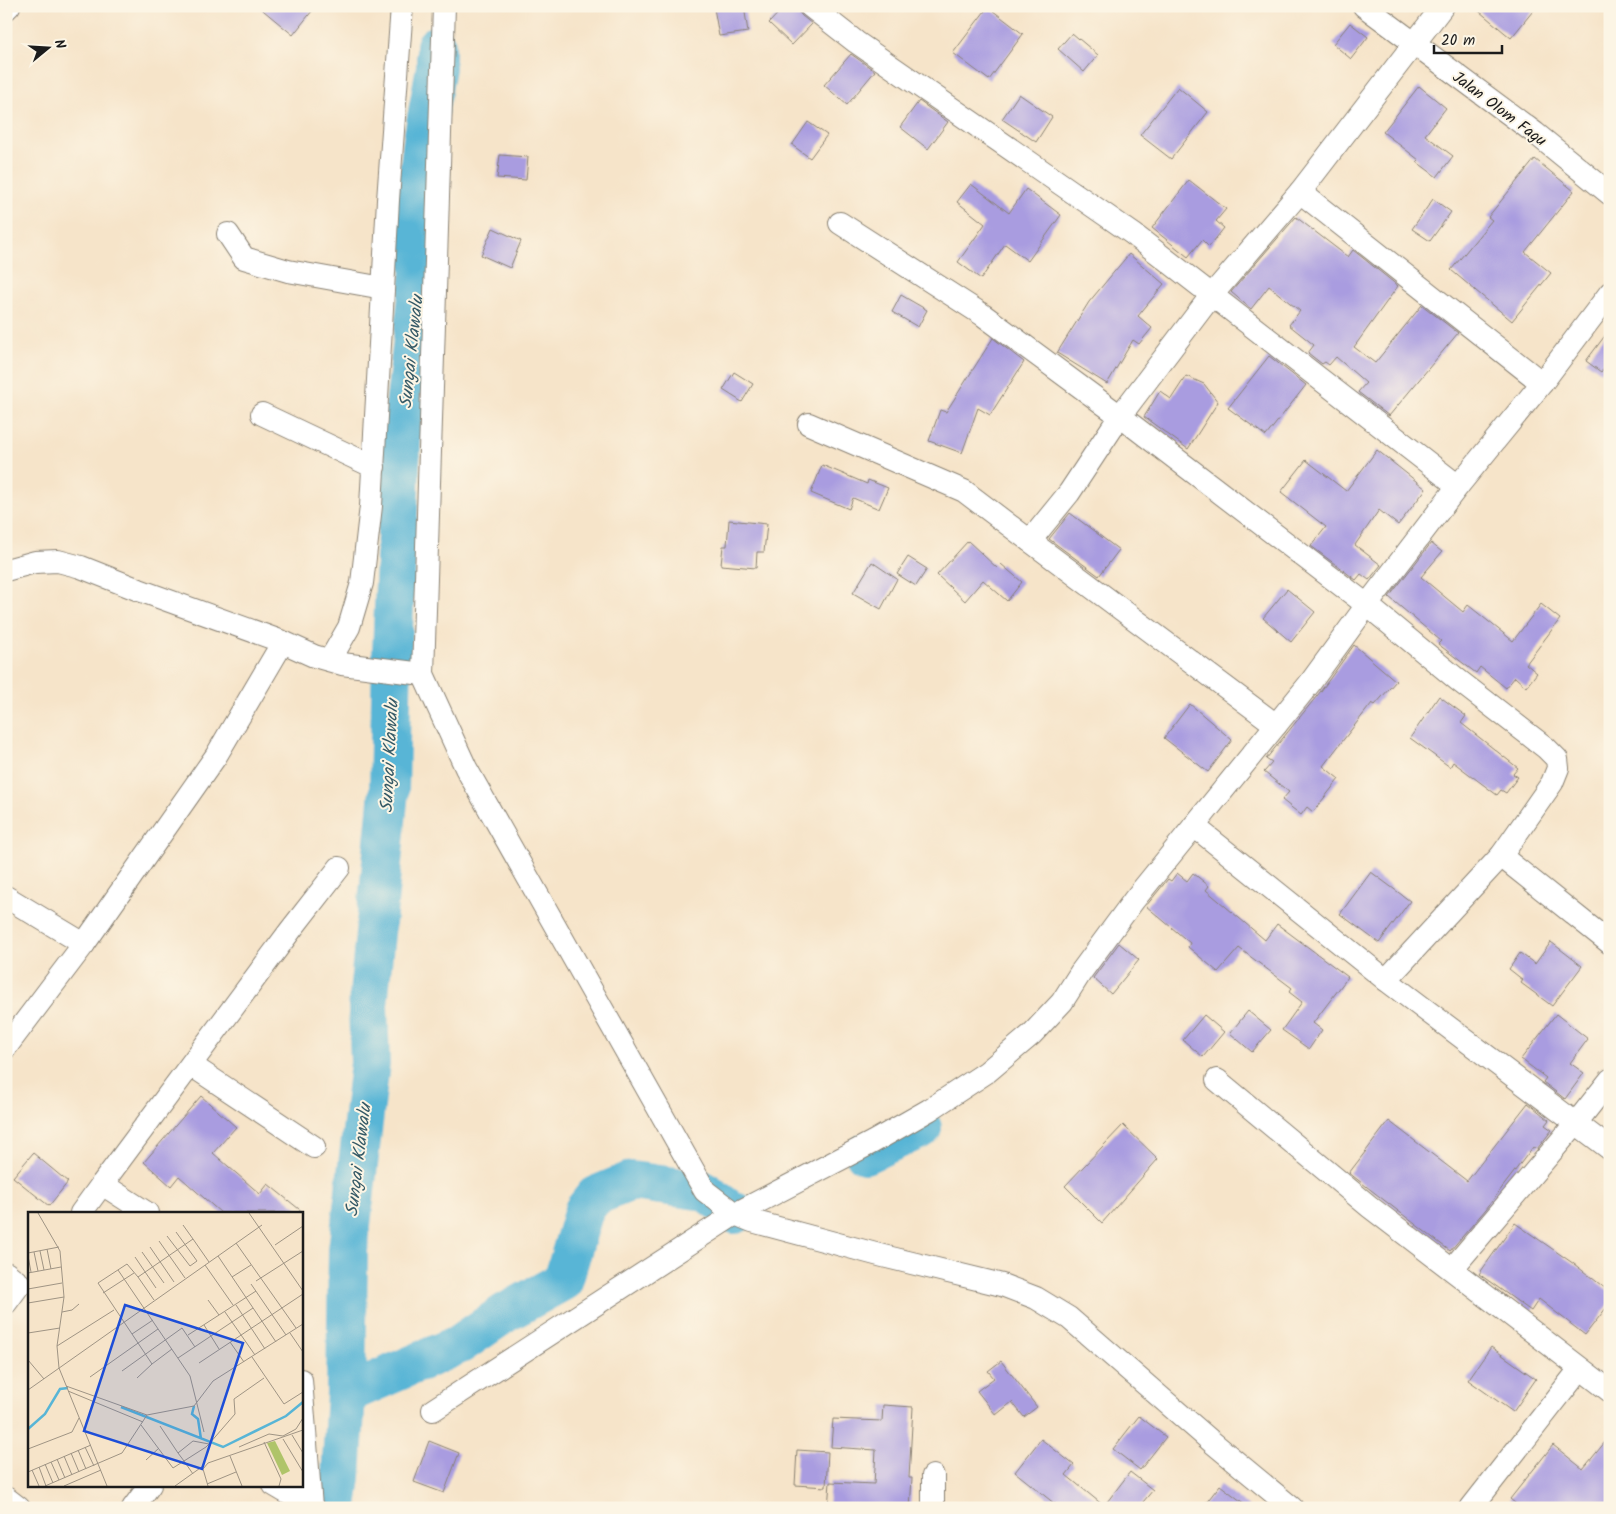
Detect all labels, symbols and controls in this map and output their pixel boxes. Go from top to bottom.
north arrow [22,22,72,72]
scale bar [1434,22,1501,54]
text: 20 m [1441,29,1475,53]
text: N [48,37,71,52]
street label: Jalan Olom Fagu [1447,65,1552,153]
water label: Sungai Klawalu [392,292,433,410]
water label: Sungai Klawalu [373,696,408,813]
water label: Sungai Klawalu [338,1100,381,1218]
inset map [28,1212,302,1486]

